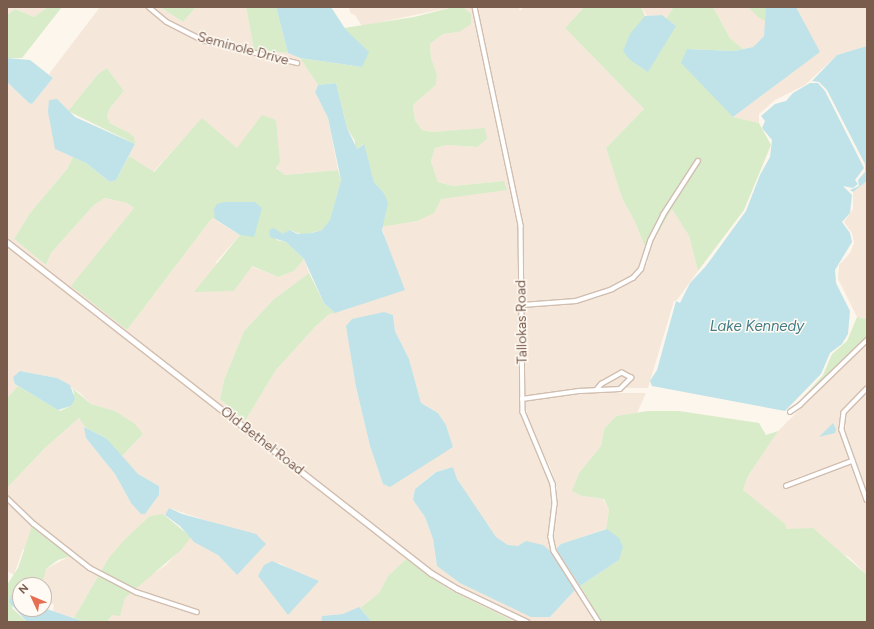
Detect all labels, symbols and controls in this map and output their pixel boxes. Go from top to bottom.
street label: Seminole Drive [195,29,291,69]
street label: Tallokas Road [513,280,531,364]
water label: Lake Kennedy [710,318,804,336]
street label: Old Bethel Road [217,403,307,479]
north arrow [12,577,52,617]
text: N [16,581,31,597]

